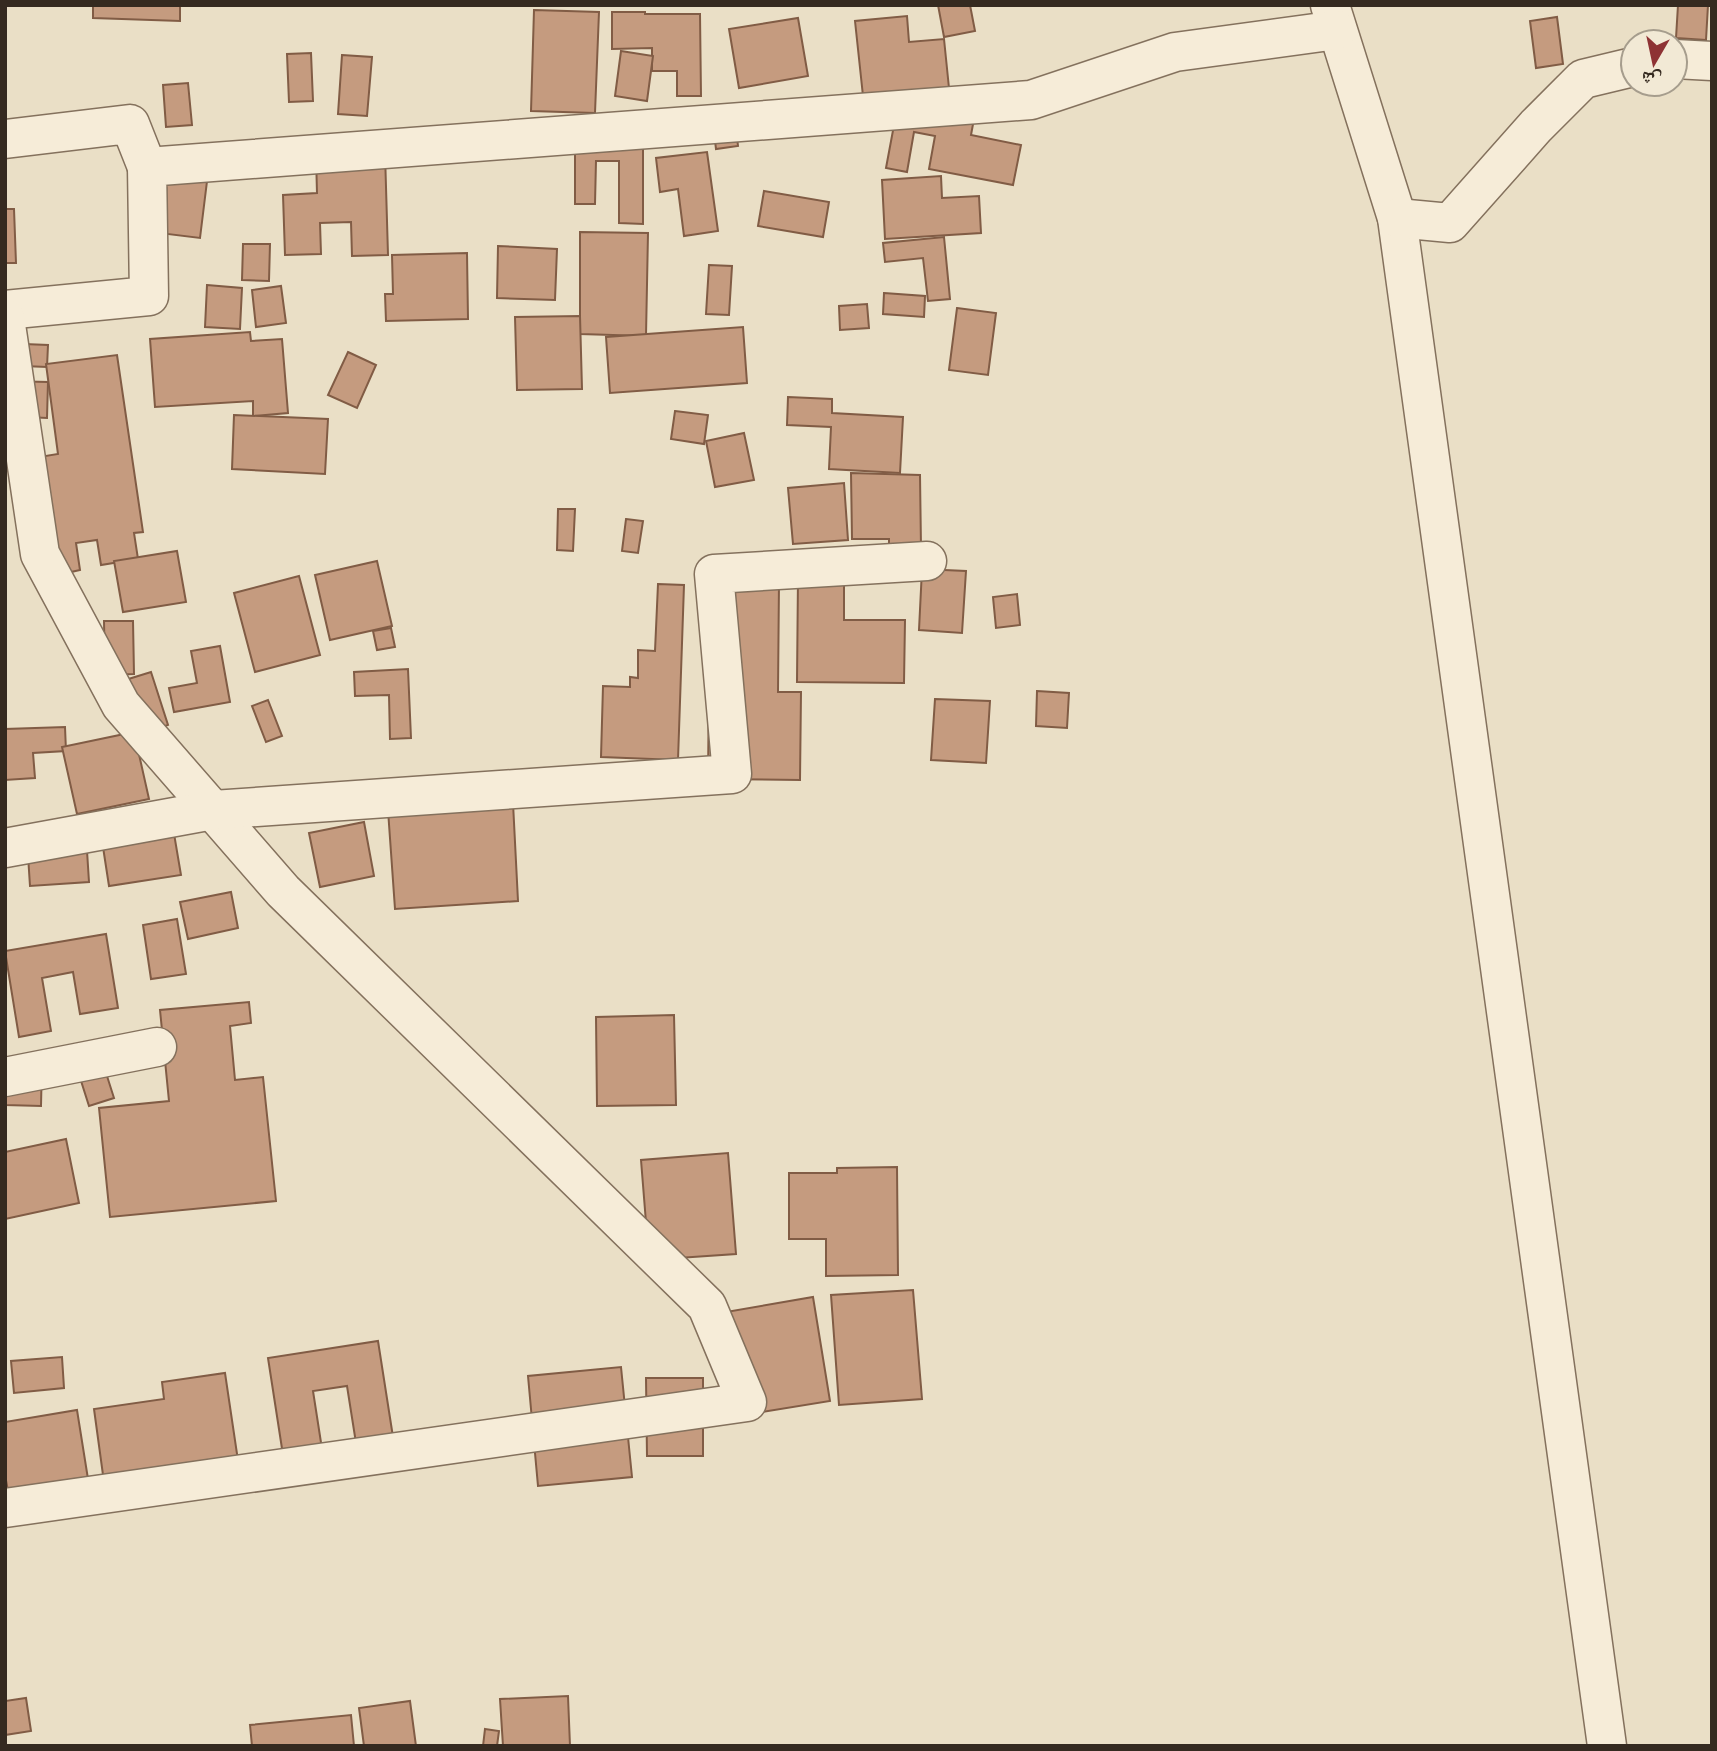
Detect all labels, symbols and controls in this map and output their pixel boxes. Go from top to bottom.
north arrow [1619,28,1689,98]
text: ش [1640,66,1663,91]

